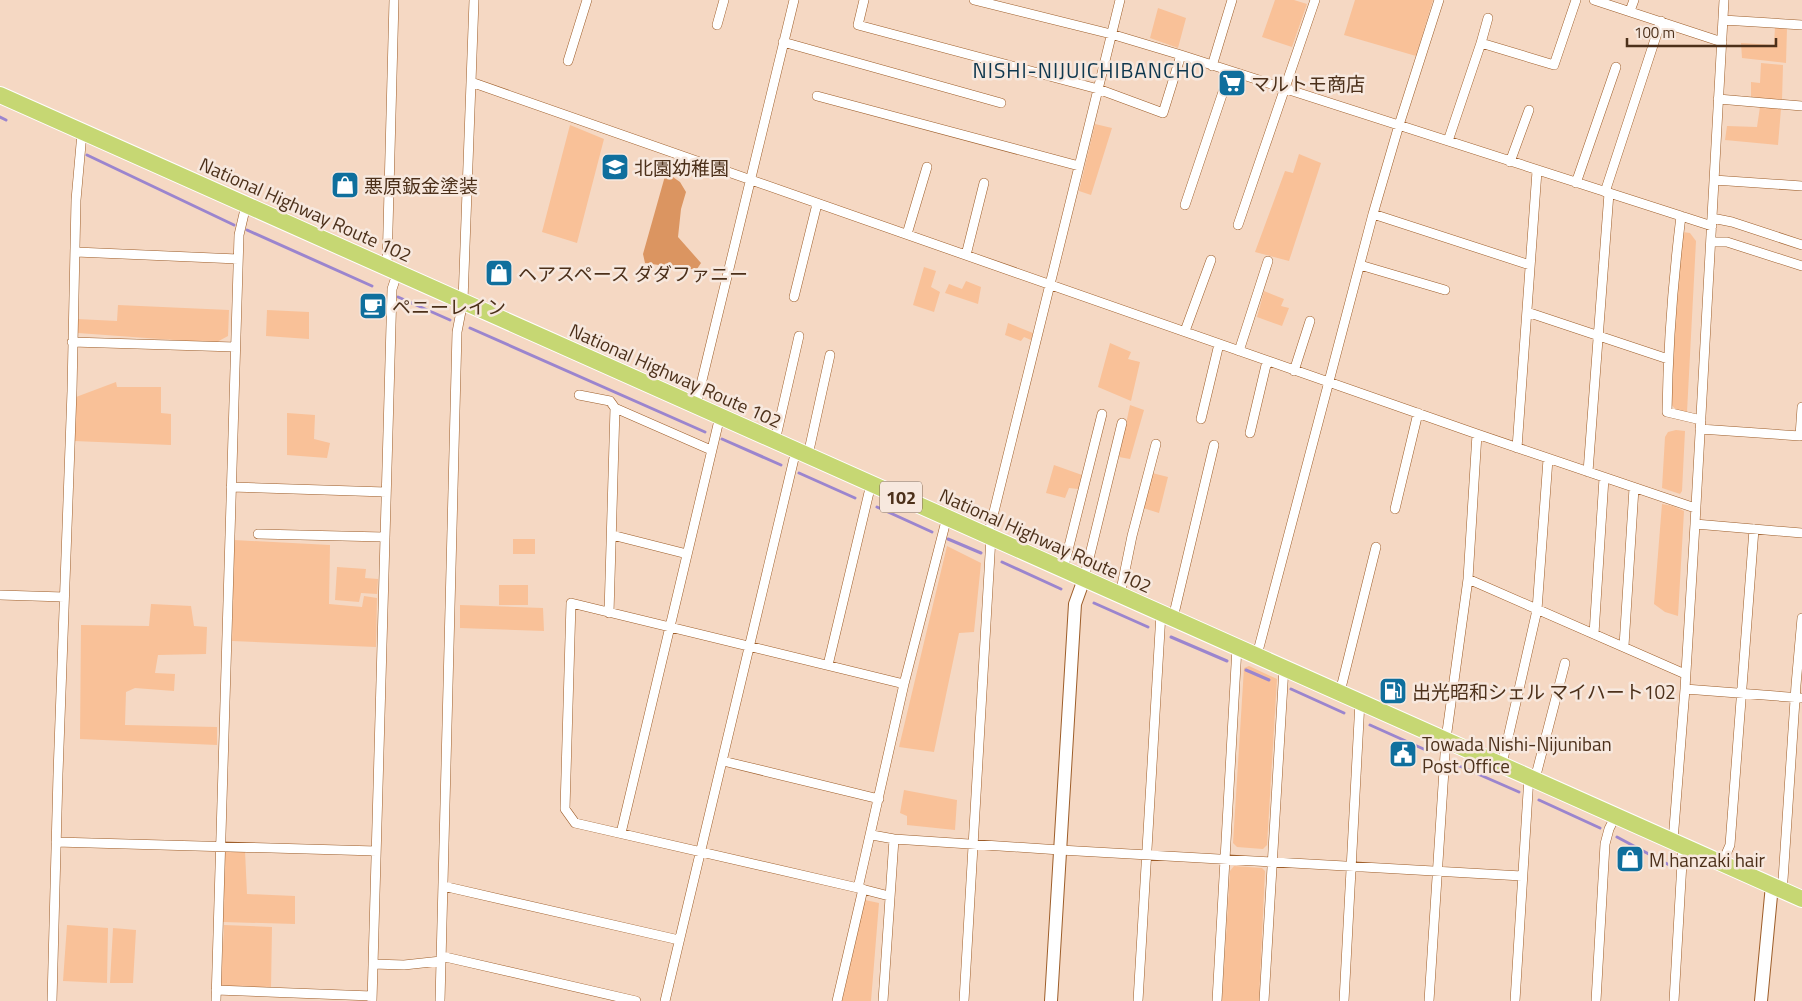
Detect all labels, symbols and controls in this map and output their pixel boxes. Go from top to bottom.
scale bar [1627,15,1776,47]
text: 100 m [1634,21,1675,44]
district label: NISHI-NIJUICHIBANCHO [973,54,1205,86]
supermarket icon: マルトモ商店 [1217,68,1247,98]
place label: マルトモ商店 [1251,69,1365,98]
street label: National Highway Route 102 [195,149,417,269]
school or university icon: 北園幼稚園 [600,152,630,182]
place label: 北園幼稚園 [634,153,729,182]
shop icon: 悪原鈑金塗装 [330,170,360,200]
place label: 悪原鈑金塗装 [364,171,478,200]
shop icon: ヘアスペース ダダファニー [484,258,514,288]
place label: ヘアスペース ダダファニー [518,259,748,288]
cafe icon: ペニーレイン [358,291,388,321]
place label: ペニーレイン [392,292,506,321]
street label: National Highway Route 102 [565,315,787,435]
street label: National Highway Route 102 [935,480,1157,600]
road number: 102 [880,482,922,512]
fuel station icon: 出光昭和シェル マイハート102 [1378,676,1408,706]
place label: 出光昭和シェル マイハート102 [1412,677,1676,706]
place label: Towada Nishi-Nijuniban Post Office [1422,729,1612,780]
public building icon: Towada Nishi-Nijuniban Post Office [1388,739,1418,769]
shop icon: M hanzaki hair [1615,844,1645,874]
place label: M hanzaki hair [1649,845,1766,874]

